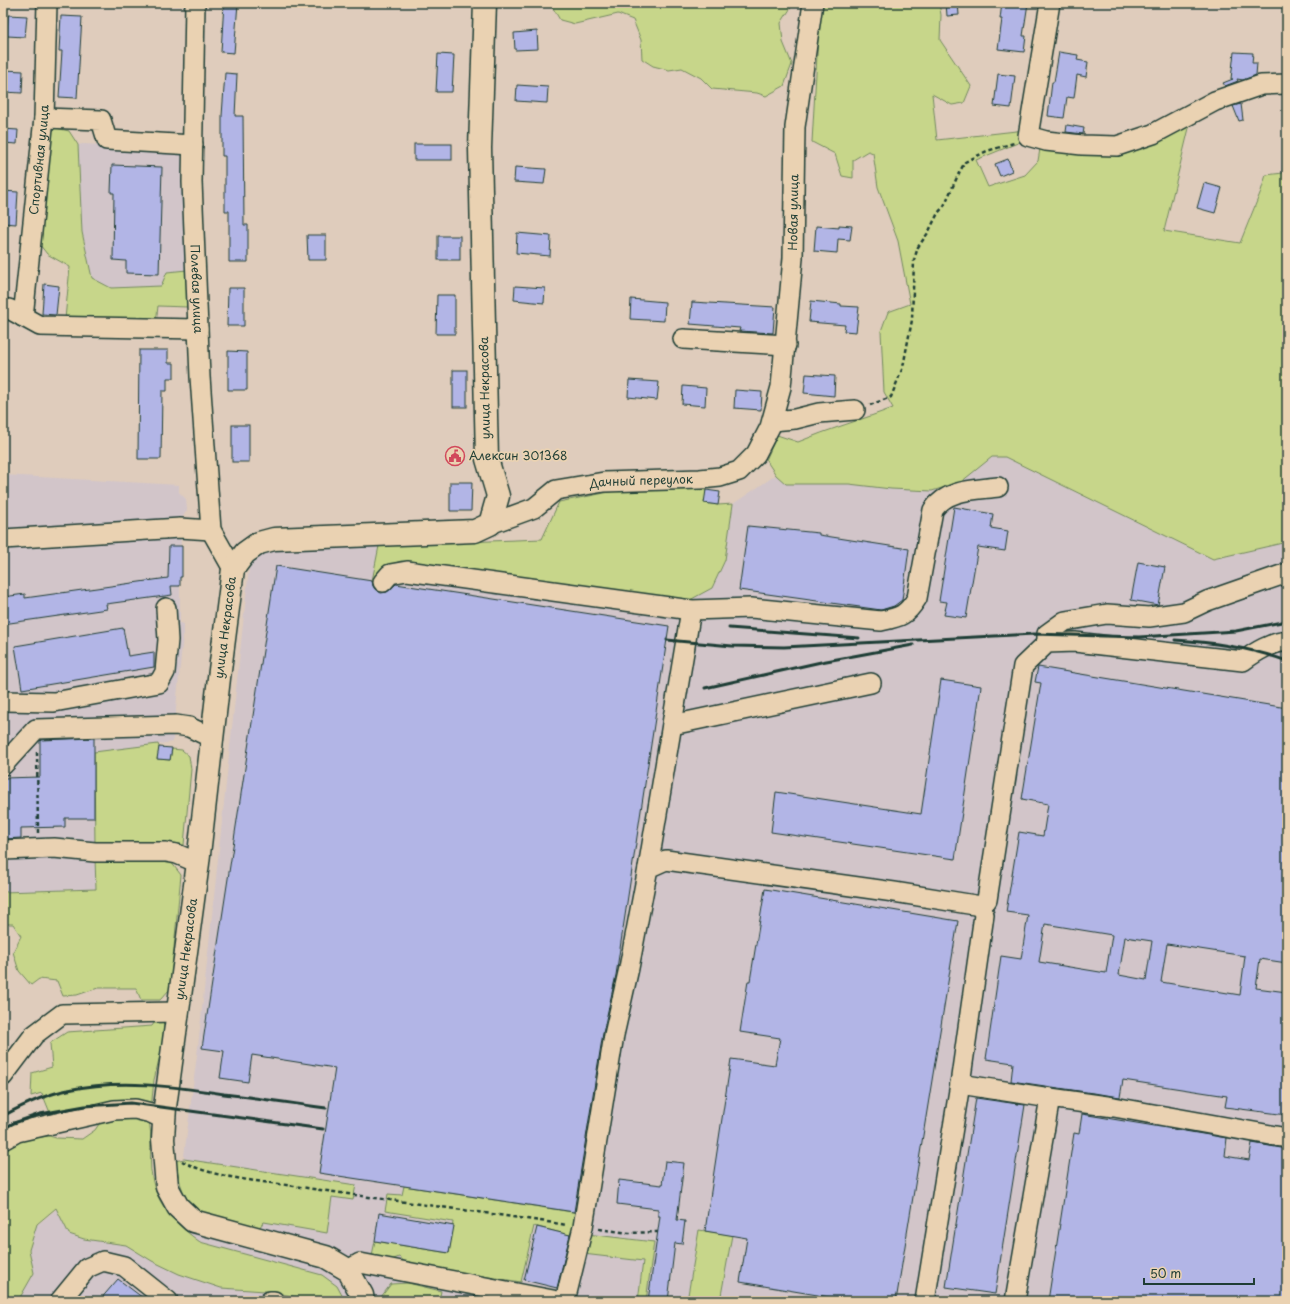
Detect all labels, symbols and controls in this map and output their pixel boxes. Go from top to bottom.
street label: Спортивная улица [24,104,52,216]
street label: Новая улица [783,174,802,251]
street label: Полевая улица [187,244,208,334]
street label: улица Некрасова [474,336,494,439]
public building icon: Алексин 301368 [444,445,466,467]
place label: Алексин 301368 [469,446,568,464]
street label: Дачный переулок [587,469,694,493]
street label: улица Некрасова [209,575,240,679]
street label: улица Некрасова [170,896,201,1001]
scale bar [1144,1260,1254,1286]
text: 50 m [1150,1264,1181,1282]

